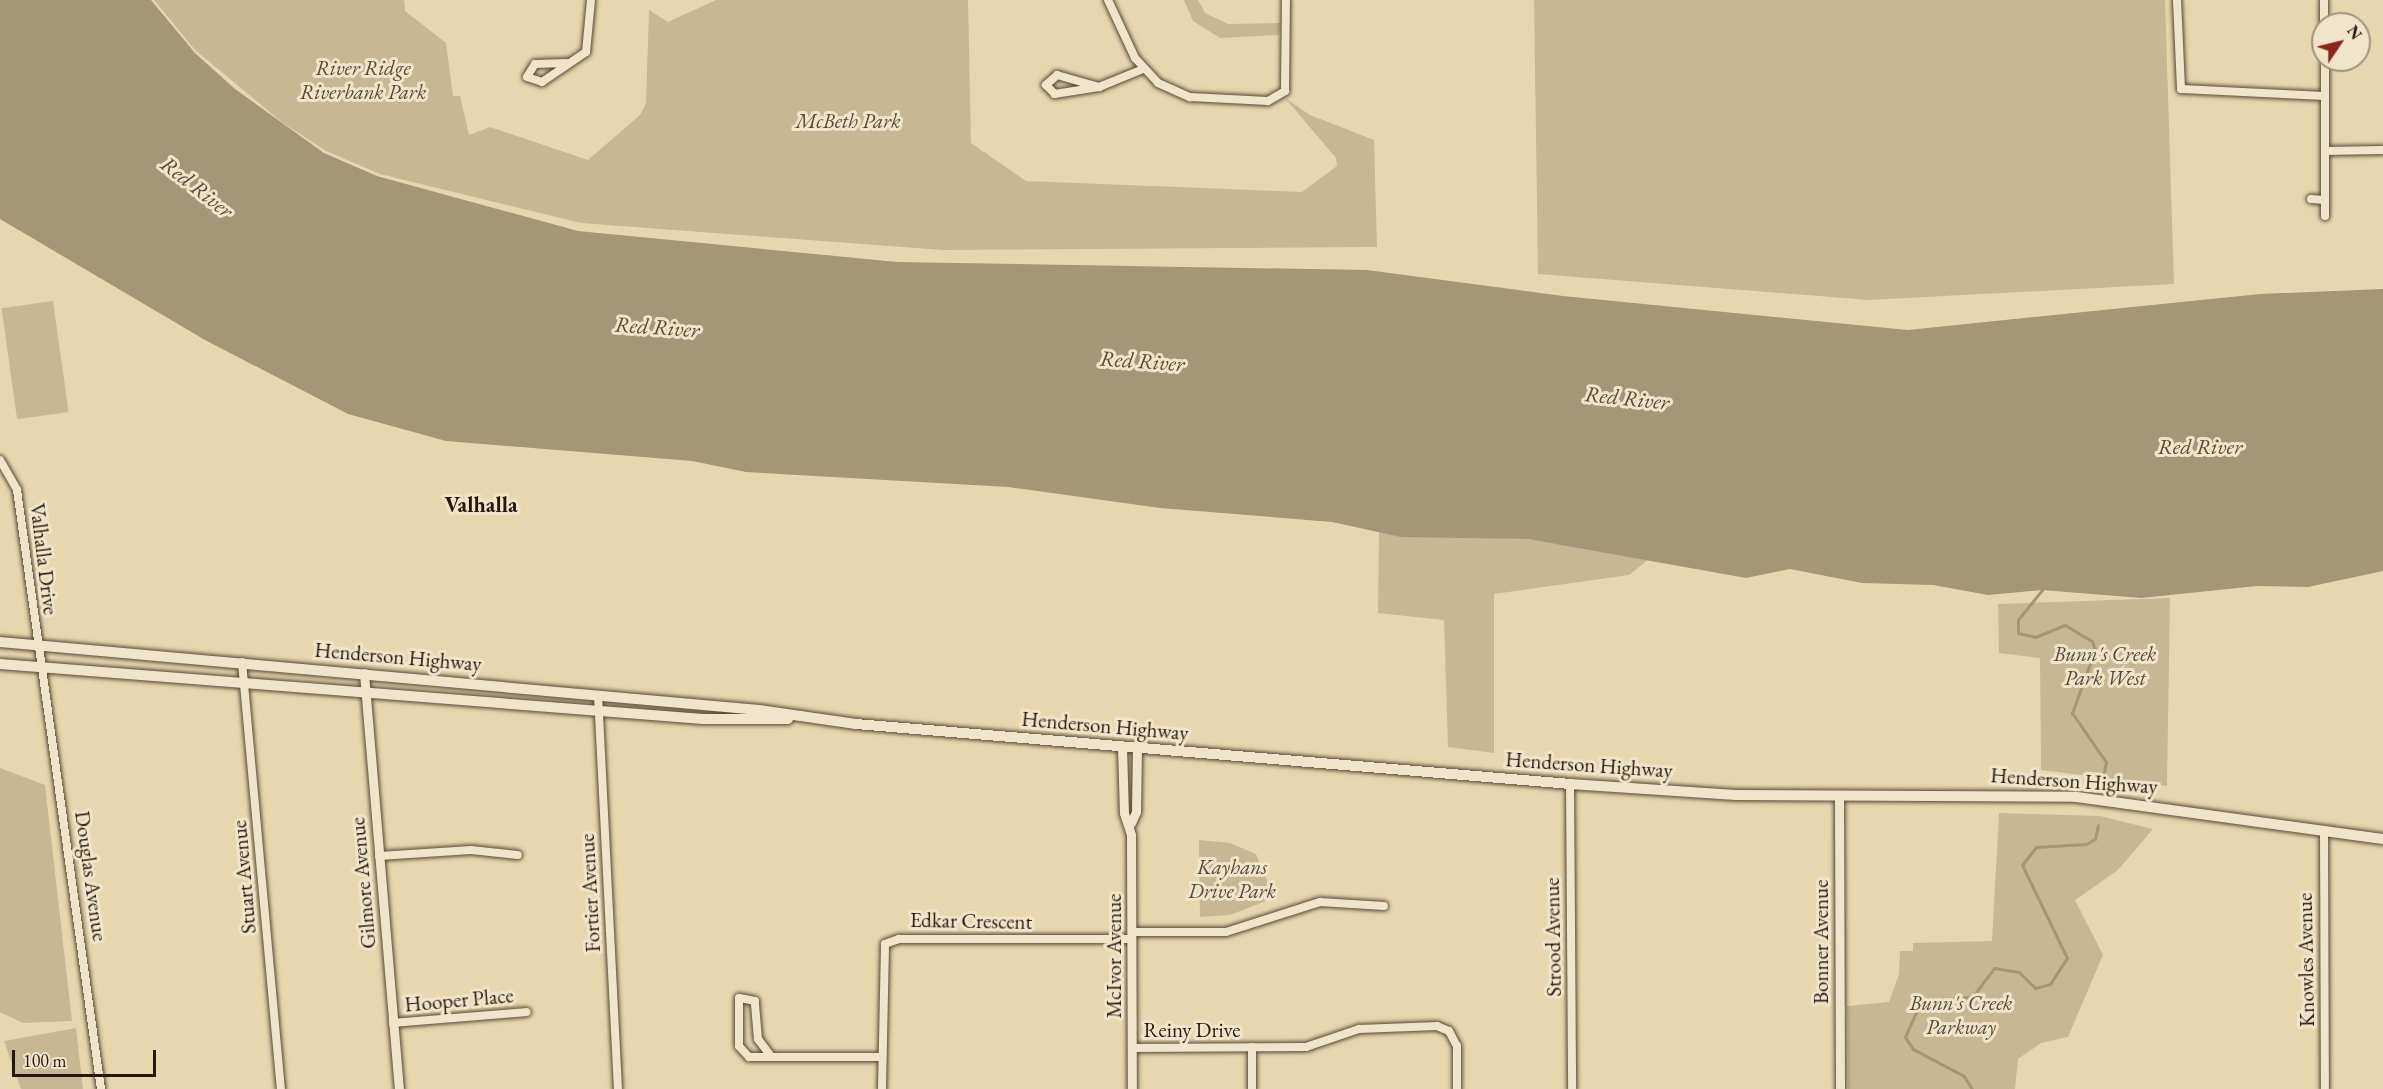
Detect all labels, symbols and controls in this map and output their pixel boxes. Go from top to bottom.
north arrow [2311,12,2371,72]
text: N [2342,21,2367,44]
park label: River Ridge Riverbank Park [300,55,426,105]
park label: McBeth Park [795,108,901,134]
water label: Red River [155,150,239,224]
water label: Red River [614,311,700,343]
water label: Red River [1099,345,1185,377]
water label: Red River [1583,380,1671,416]
water label: Red River [2158,434,2242,460]
district label: Valhalla [444,492,518,518]
street label: Valhalla Drive [25,502,63,616]
street label: Henderson Highway [313,637,483,677]
park label: Bunn's Creek Park West [2054,641,2156,691]
street label: Henderson Highway [1020,706,1190,746]
street label: Henderson Highway [1505,747,1673,783]
street label: Henderson Highway [1990,763,2158,799]
street label: Douglas Avenue [69,809,113,943]
street label: Gilmore Avenue [345,816,381,950]
street label: Stuart Avenue [226,819,262,935]
street label: Fortier Avenue [574,833,606,953]
park label: Kayhans Drive Park [1188,854,1276,904]
street label: Strood Avenue [1539,877,1567,997]
street label: Bonner Avenue [1808,880,1834,1004]
street label: Knowles Avenue [2292,893,2320,1027]
street label: McIvor Avenue [1101,894,1127,1018]
street label: Edkar Crescent [910,907,1032,935]
street label: Hooper Place [403,983,515,1017]
park label: Bunn's Creek Parkway [1910,990,2012,1040]
street label: Reiny Drive [1144,1017,1240,1043]
scale bar [15,1038,159,1076]
text: 100 m [23,1049,67,1072]

